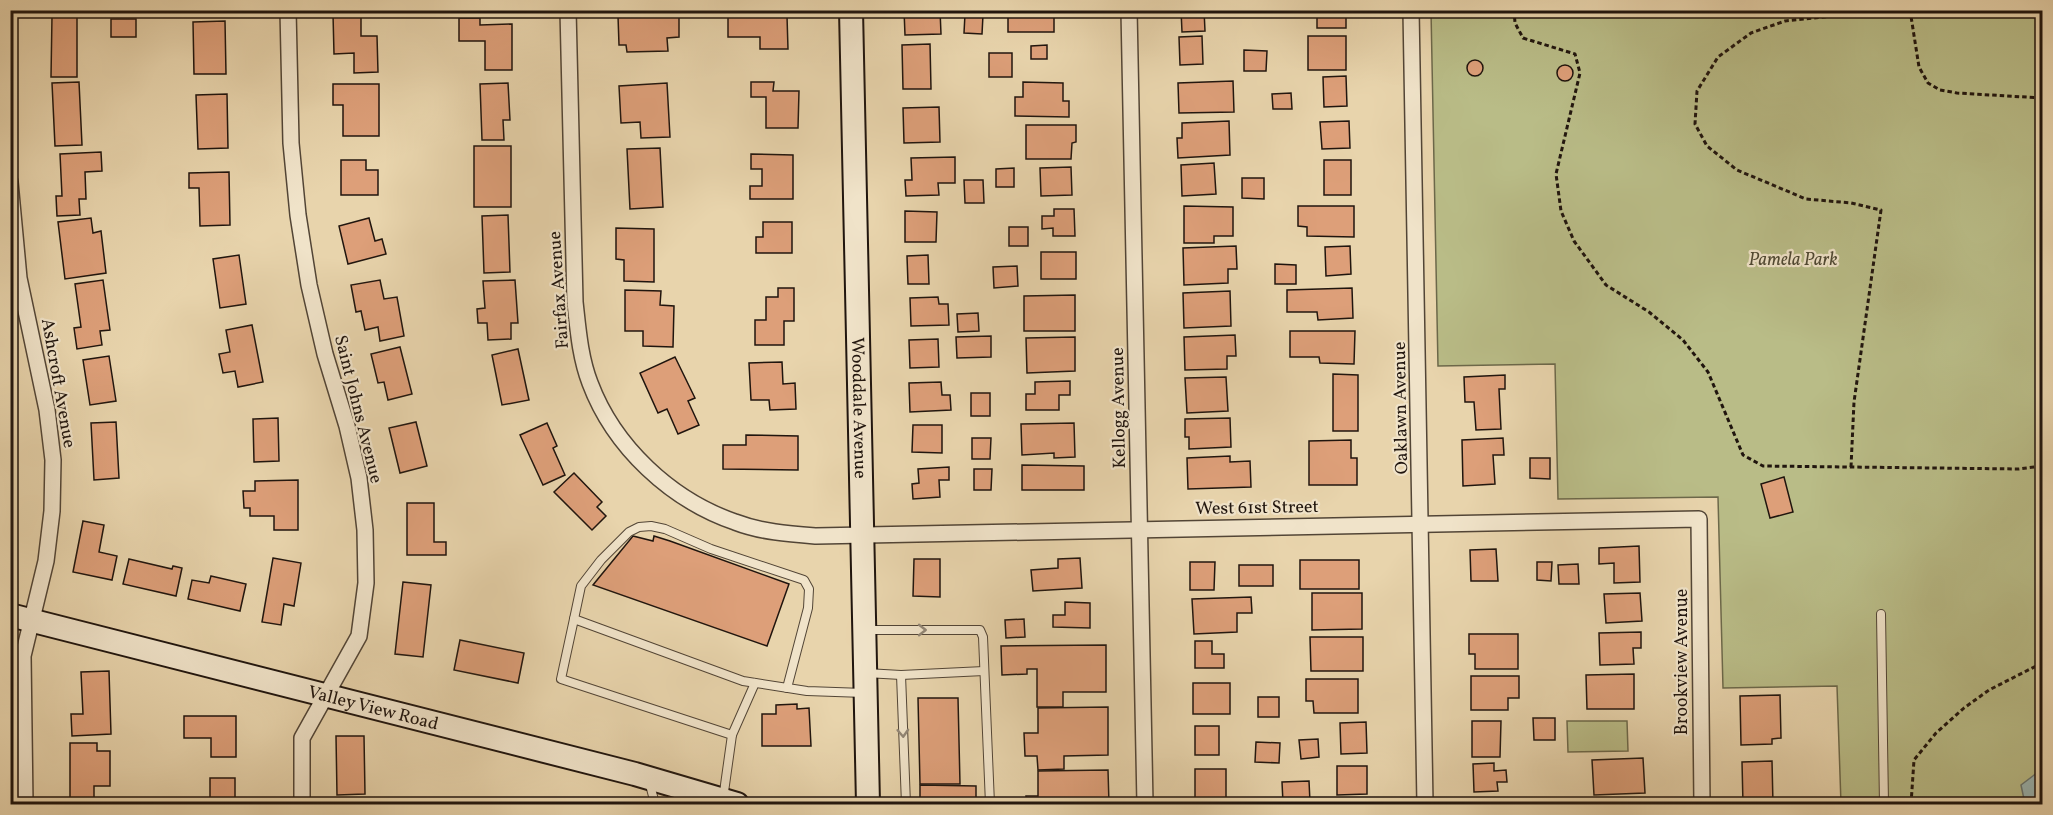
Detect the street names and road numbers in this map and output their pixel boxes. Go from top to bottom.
street label: Fairfax Avenue [543,230,576,350]
street label: Ashcroft Avenue [34,317,81,450]
street label: Saint Johns Avenue [327,333,388,486]
street label: Wooddale Avenue [844,337,872,479]
street label: Oaklawn Avenue [1388,341,1415,475]
street label: Kellogg Avenue [1106,347,1133,469]
street label: West 61st Street [1195,495,1319,522]
street label: Brookview Avenue [1670,589,1695,735]
street label: Valley View Road [305,680,441,738]

